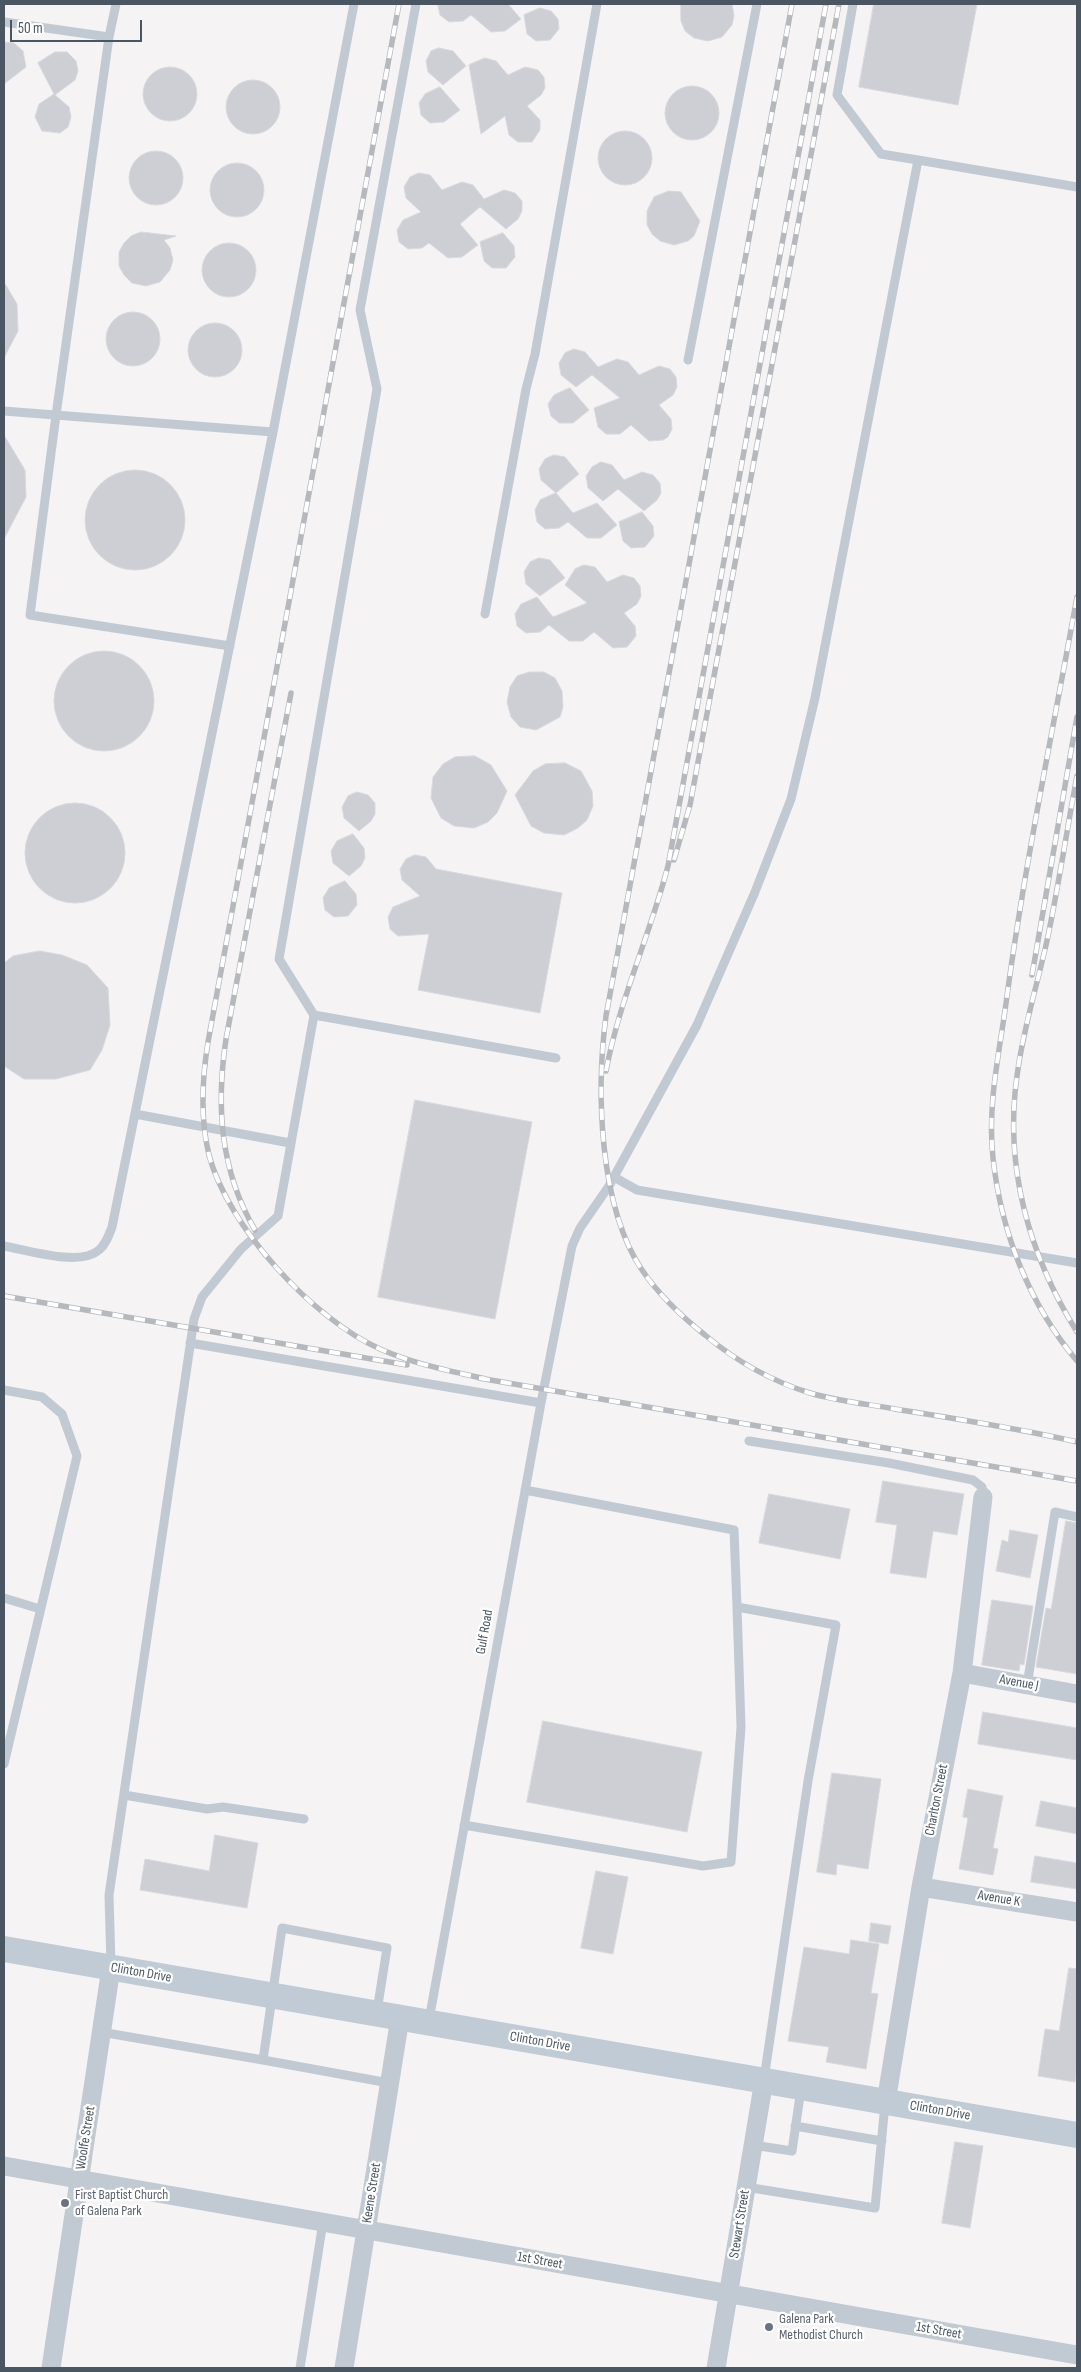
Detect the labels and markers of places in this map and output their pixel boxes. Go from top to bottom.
place label: First Baptist Church of Galena Park [75,2187,168,2220]
marker: First Baptist Church of Galena Park [59,2197,71,2209]
place label: Galena Park Methodist Church [779,2311,863,2344]
marker: Galena Park Methodist Church [763,2321,775,2333]

